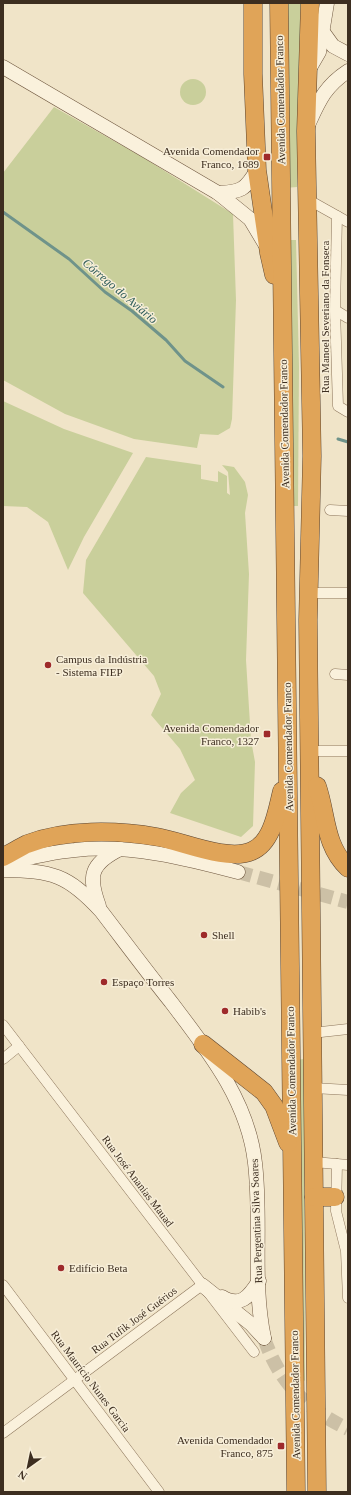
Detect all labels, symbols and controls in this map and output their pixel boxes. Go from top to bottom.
street label: Avenida Comendador Franco [273,35,287,165]
place label: Avenida Comendador Franco, 1689 [163,145,259,170]
marker: Avenida Comendador Franco, 1689 [262,152,272,162]
street label: Rua Manoel Severiano da Fonseca [319,241,331,393]
water label: Córrego do Aviário [80,256,160,326]
street label: Avenida Comendador Franco [277,359,291,489]
place label: Campus da Indústria - Sistema FIEP [56,653,147,678]
marker: Campus da Indústria - Sistema FIEP [43,660,53,670]
street label: Avenida Comendador Franco [281,682,295,812]
place label: Avenida Comendador Franco, 1327 [163,722,259,747]
marker: Avenida Comendador Franco, 1327 [262,729,272,739]
place label: Shell [212,929,235,941]
marker: Shell [199,930,209,940]
place label: Espaço Torres [112,976,174,988]
marker: Espaço Torres [99,977,109,987]
place label: Habib's [233,1005,266,1017]
marker: Habib's [220,1006,230,1016]
street label: Avenida Comendador Franco [284,1006,298,1136]
street label: Rua José Ananias Mauad [100,1133,176,1229]
street label: Rua Pergentina Silva Soares [248,1158,264,1284]
place label: Edifício Beta [69,1262,127,1274]
marker: Edifício Beta [56,1263,66,1273]
street label: Rua Tufik José Guérios [89,1284,179,1356]
street label: Rua Maurício Nunes Garcia [49,1328,133,1434]
street label: Avenida Comendador Franco [288,1330,302,1460]
place label: Avenida Comendador Franco, 875 [177,1434,273,1459]
marker: Avenida Comendador Franco, 875 [276,1441,286,1451]
north arrow [8,1447,48,1487]
text: N [16,1468,29,1483]

